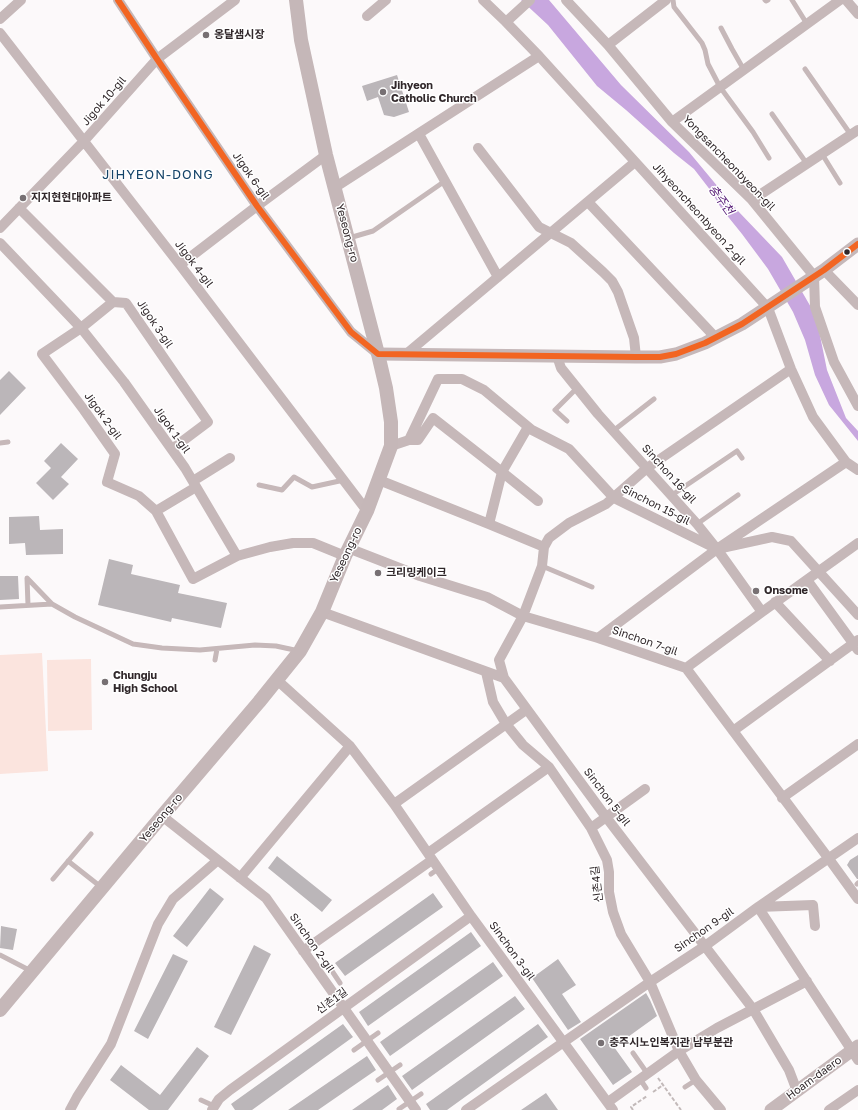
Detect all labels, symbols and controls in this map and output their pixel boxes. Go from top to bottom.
place label: 옹달샘시장 [214,28,265,42]
marker: 옹달샘시장 [201,30,211,40]
street label: Jigok 10-gil [79,74,129,128]
place label: Jihyeon Catholic Church [391,79,477,105]
marker: Jihyeon Catholic Church [378,87,388,97]
street label: Yongsancheonbyeon-gil [680,113,778,213]
street label: Jigok 6-gil [230,150,272,202]
street label: Jihyeoncheonbyeon 2-gil [650,160,748,268]
district label: JIHYEON-DONG [102,167,214,183]
water label: 충주천 [705,182,737,218]
place label: 지지현현대아파트 [31,191,112,205]
marker: 지지현현대아파트 [18,193,28,203]
street label: Yeseong-ro [333,202,361,264]
street label: Jigok 4-gil [172,238,216,290]
unlabelled marker [842,247,852,257]
street label: Jigok 3-gil [134,297,176,351]
street label: Jigok 2-gil [81,390,125,442]
street label: Jigok 1-gil [151,404,193,456]
street label: Sinchon 16-gil [639,442,699,506]
street label: Sinchon 15-gil [620,482,692,528]
street label: Yeseong-ro [327,525,365,585]
place label: 크리밍케이크 [386,566,447,580]
marker: 크리밍케이크 [373,568,383,578]
place label: Onsome [764,584,808,598]
marker: Onsome [751,586,761,596]
street label: Sinchon 7-gil [610,624,680,658]
place label: Chungju High School [113,669,178,695]
marker: Chungju High School [100,677,110,687]
street label: Sinchon 5-gil [581,765,633,829]
street label: Yeseong-ro [137,791,185,845]
street label: 신촌4길 [588,865,606,903]
street label: Sinchon 9-gil [672,905,736,955]
street label: Sinchon 2-gil [287,911,337,975]
street label: Sinchon 3-gil [486,919,538,983]
street label: 신촌1길 [314,985,350,1017]
place label: 충주시노인복지관 남부분관 [609,1036,733,1050]
marker: 충주시노인복지관 남부분관 [596,1038,606,1048]
street label: Hoam-daero [784,1053,844,1103]

